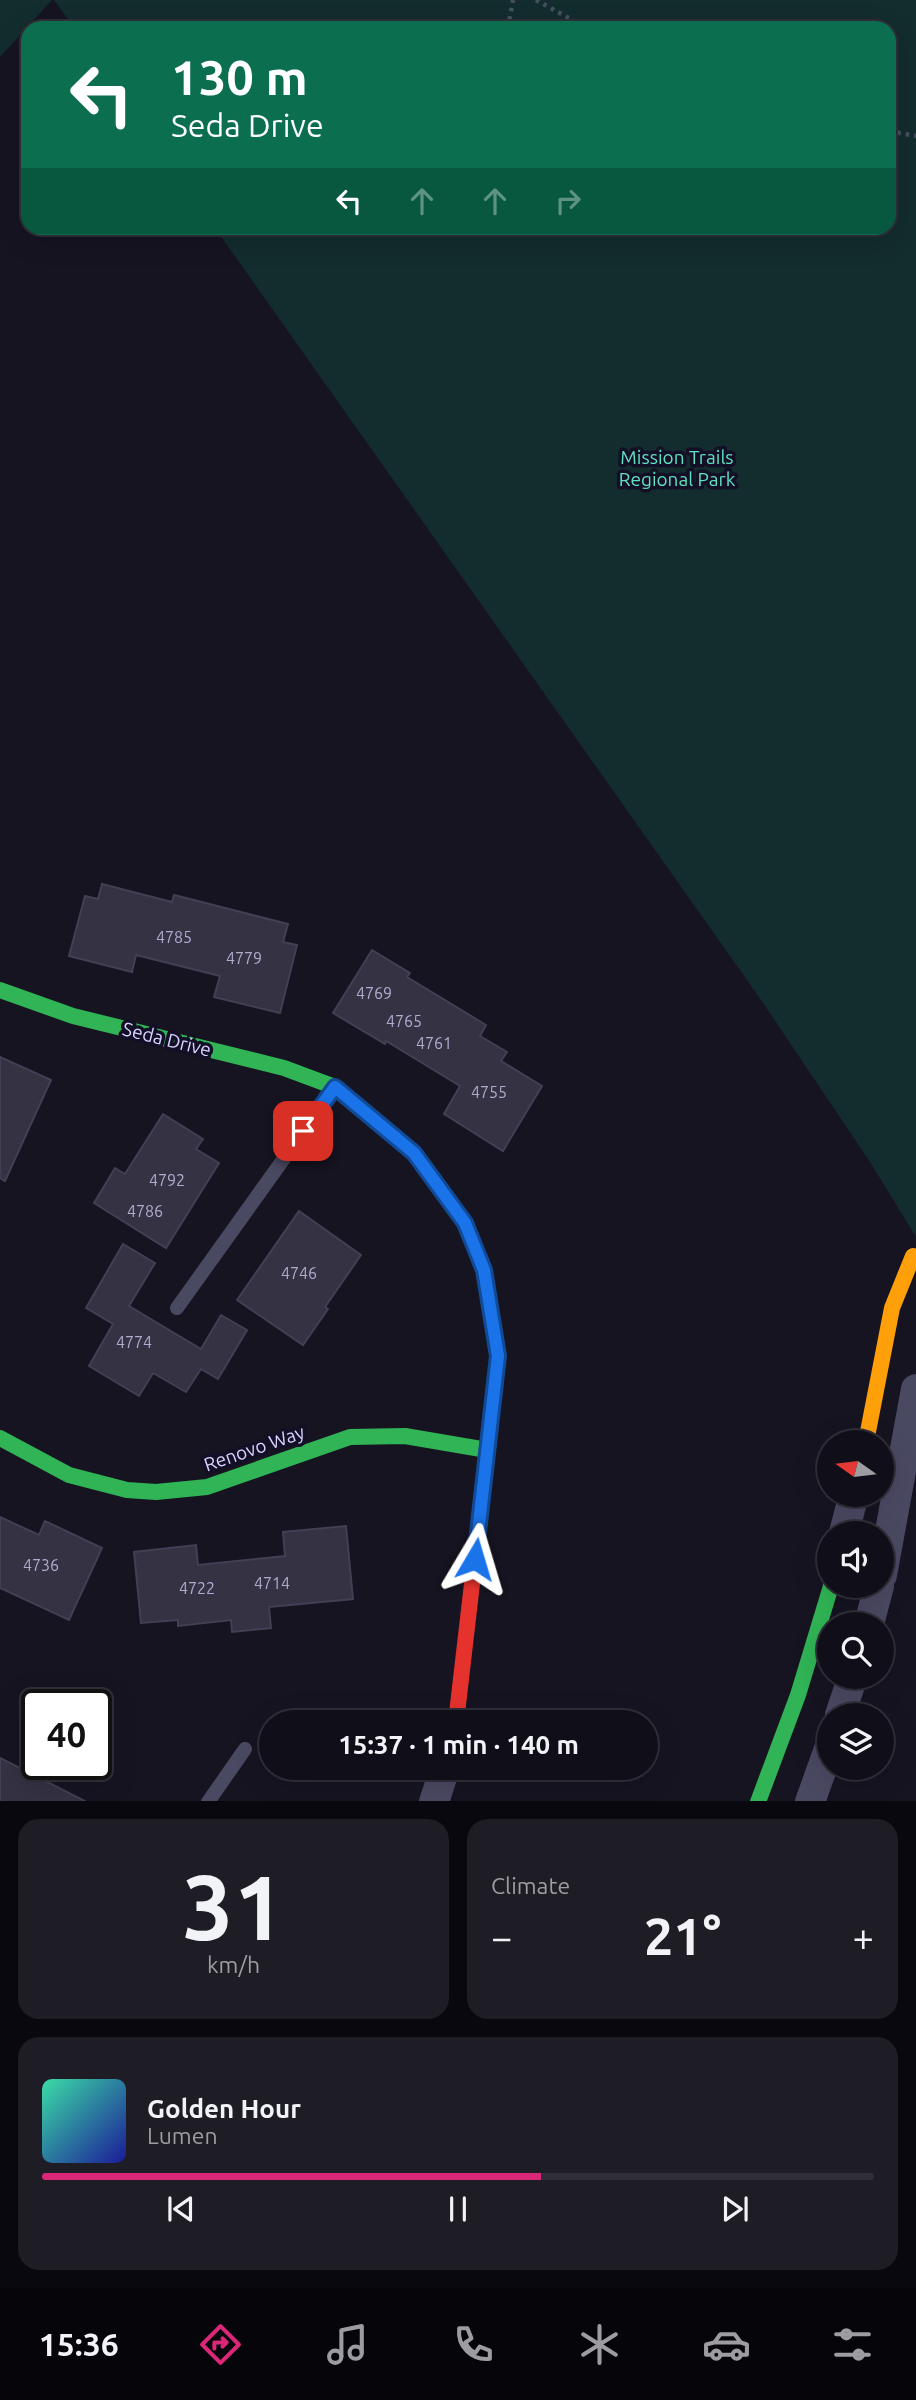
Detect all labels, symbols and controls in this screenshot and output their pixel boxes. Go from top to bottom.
icon: left [56,49,147,140]
text: 130 m [171,49,308,104]
text: Seda Drive [171,107,324,143]
icon: left [330,182,368,220]
icon: ahead [403,182,441,220]
icon: ahead [476,182,514,220]
icon: right [549,182,587,220]
park label: Mission Trails Regional Park [619,446,736,490]
house number: 4785 [156,928,192,946]
house number: 4779 [226,949,262,967]
house number: 4769 [356,984,392,1002]
house number: 4765 [386,1012,422,1030]
street label: Seda Drive [120,1017,214,1061]
house number: 4761 [416,1034,452,1052]
house number: 4755 [471,1083,507,1101]
pin [273,1101,333,1161]
icon: arrive [284,1112,322,1150]
house number: 4792 [149,1171,185,1189]
house number: 4786 [127,1202,163,1220]
house number: 4746 [281,1264,317,1282]
house number: 4774 [116,1333,152,1351]
street label: Renovo Way [201,1421,307,1475]
north arrow [817,1430,894,1507]
map controls [817,1430,894,1780]
button: sound [817,1521,894,1598]
position arrow [438,1522,512,1596]
house number: 4736 [23,1556,59,1574]
house number: 4714 [254,1574,290,1592]
house number: 4722 [179,1579,215,1597]
button: search [817,1612,894,1689]
speed limit sign: 40 [21,1689,112,1780]
button: layers [817,1703,894,1780]
text: 15:37 · 1 min · 140 m [338,1730,579,1759]
text: 31 [182,1855,285,1957]
text: Climate [491,1873,570,1898]
text: 21° [644,1907,721,1965]
text: − [491,1916,512,1958]
text: + [853,1916,874,1958]
text: km/h [207,1952,260,1977]
text: Golden Hour [147,2094,301,2123]
text: Lumen [147,2123,218,2148]
icon: previous [162,2190,200,2228]
icon: pause [439,2190,477,2228]
icon: next [716,2190,754,2228]
icon: directions [196,2320,245,2369]
icon: music [323,2320,372,2369]
icon: phone [449,2320,498,2369]
icon: climate [575,2320,624,2369]
icon: car [702,2320,751,2369]
icon: filters [828,2320,877,2369]
text: 15:36 [39,2326,119,2362]

